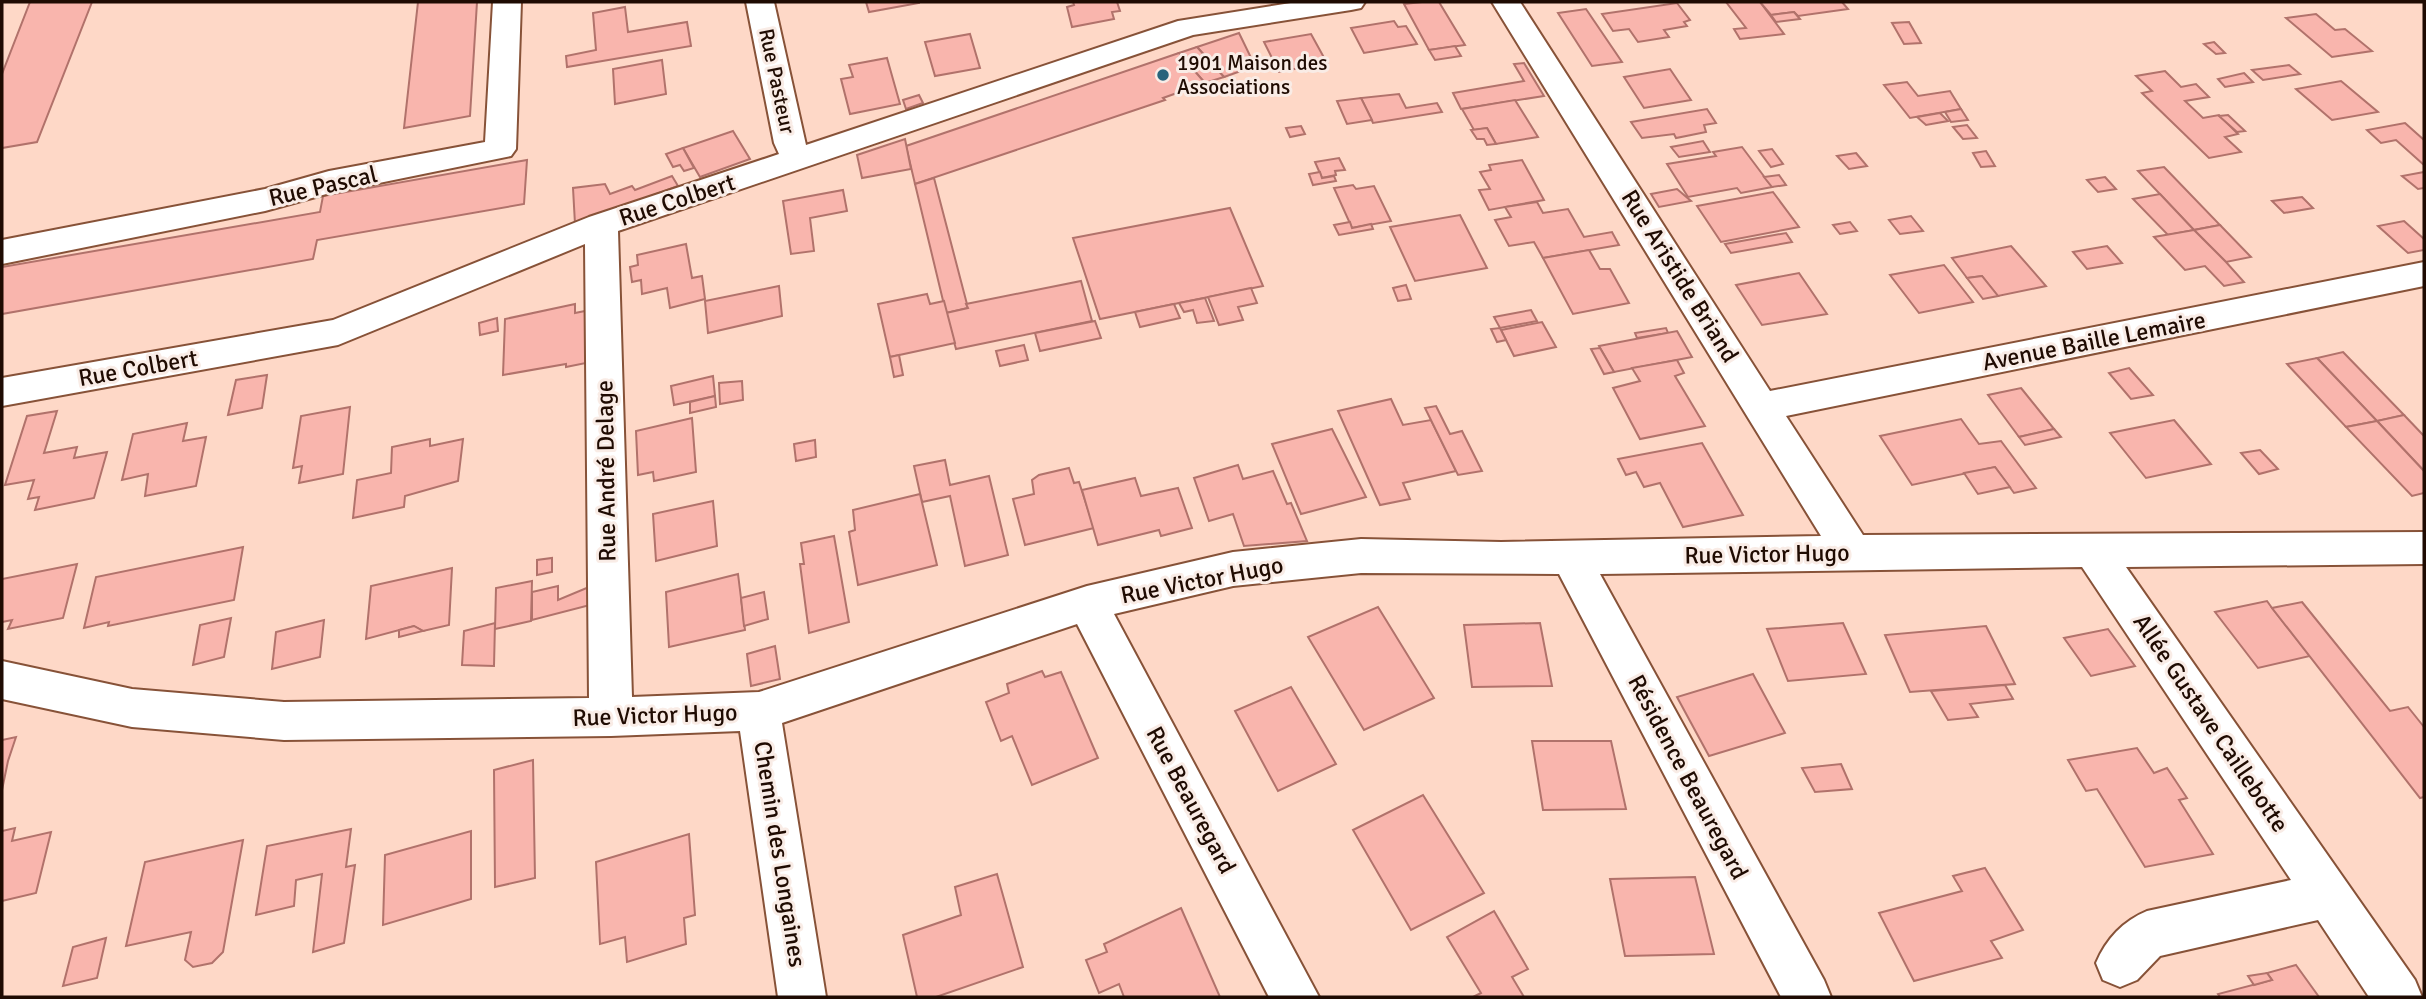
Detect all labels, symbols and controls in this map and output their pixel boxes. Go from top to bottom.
street label: Rue Pasteur [753,26,801,136]
place label: 1901 Maison des Associations [1177,50,1327,100]
marker: 1901 Maison des Associations [1155,67,1171,83]
street label: Rue Pascal [266,159,380,213]
street label: Rue Colbert [615,167,739,233]
street label: Rue Aristide Briand [1615,184,1745,368]
street label: Avenue Baille Lemaire [1980,305,2208,377]
street label: Rue Colbert [76,343,200,393]
street label: Rue André Delage [589,380,623,562]
street label: Rue Victor Hugo [1684,538,1850,570]
street label: Rue Victor Hugo [1118,550,1286,610]
street label: Allée Gustave Caillebotte [2127,608,2295,838]
street label: Résidence Beauregard [1621,669,1755,885]
street label: Rue Victor Hugo [572,697,738,733]
street label: Rue Beauregard [1140,721,1242,879]
street label: Chemin des Longaines [747,739,813,969]

